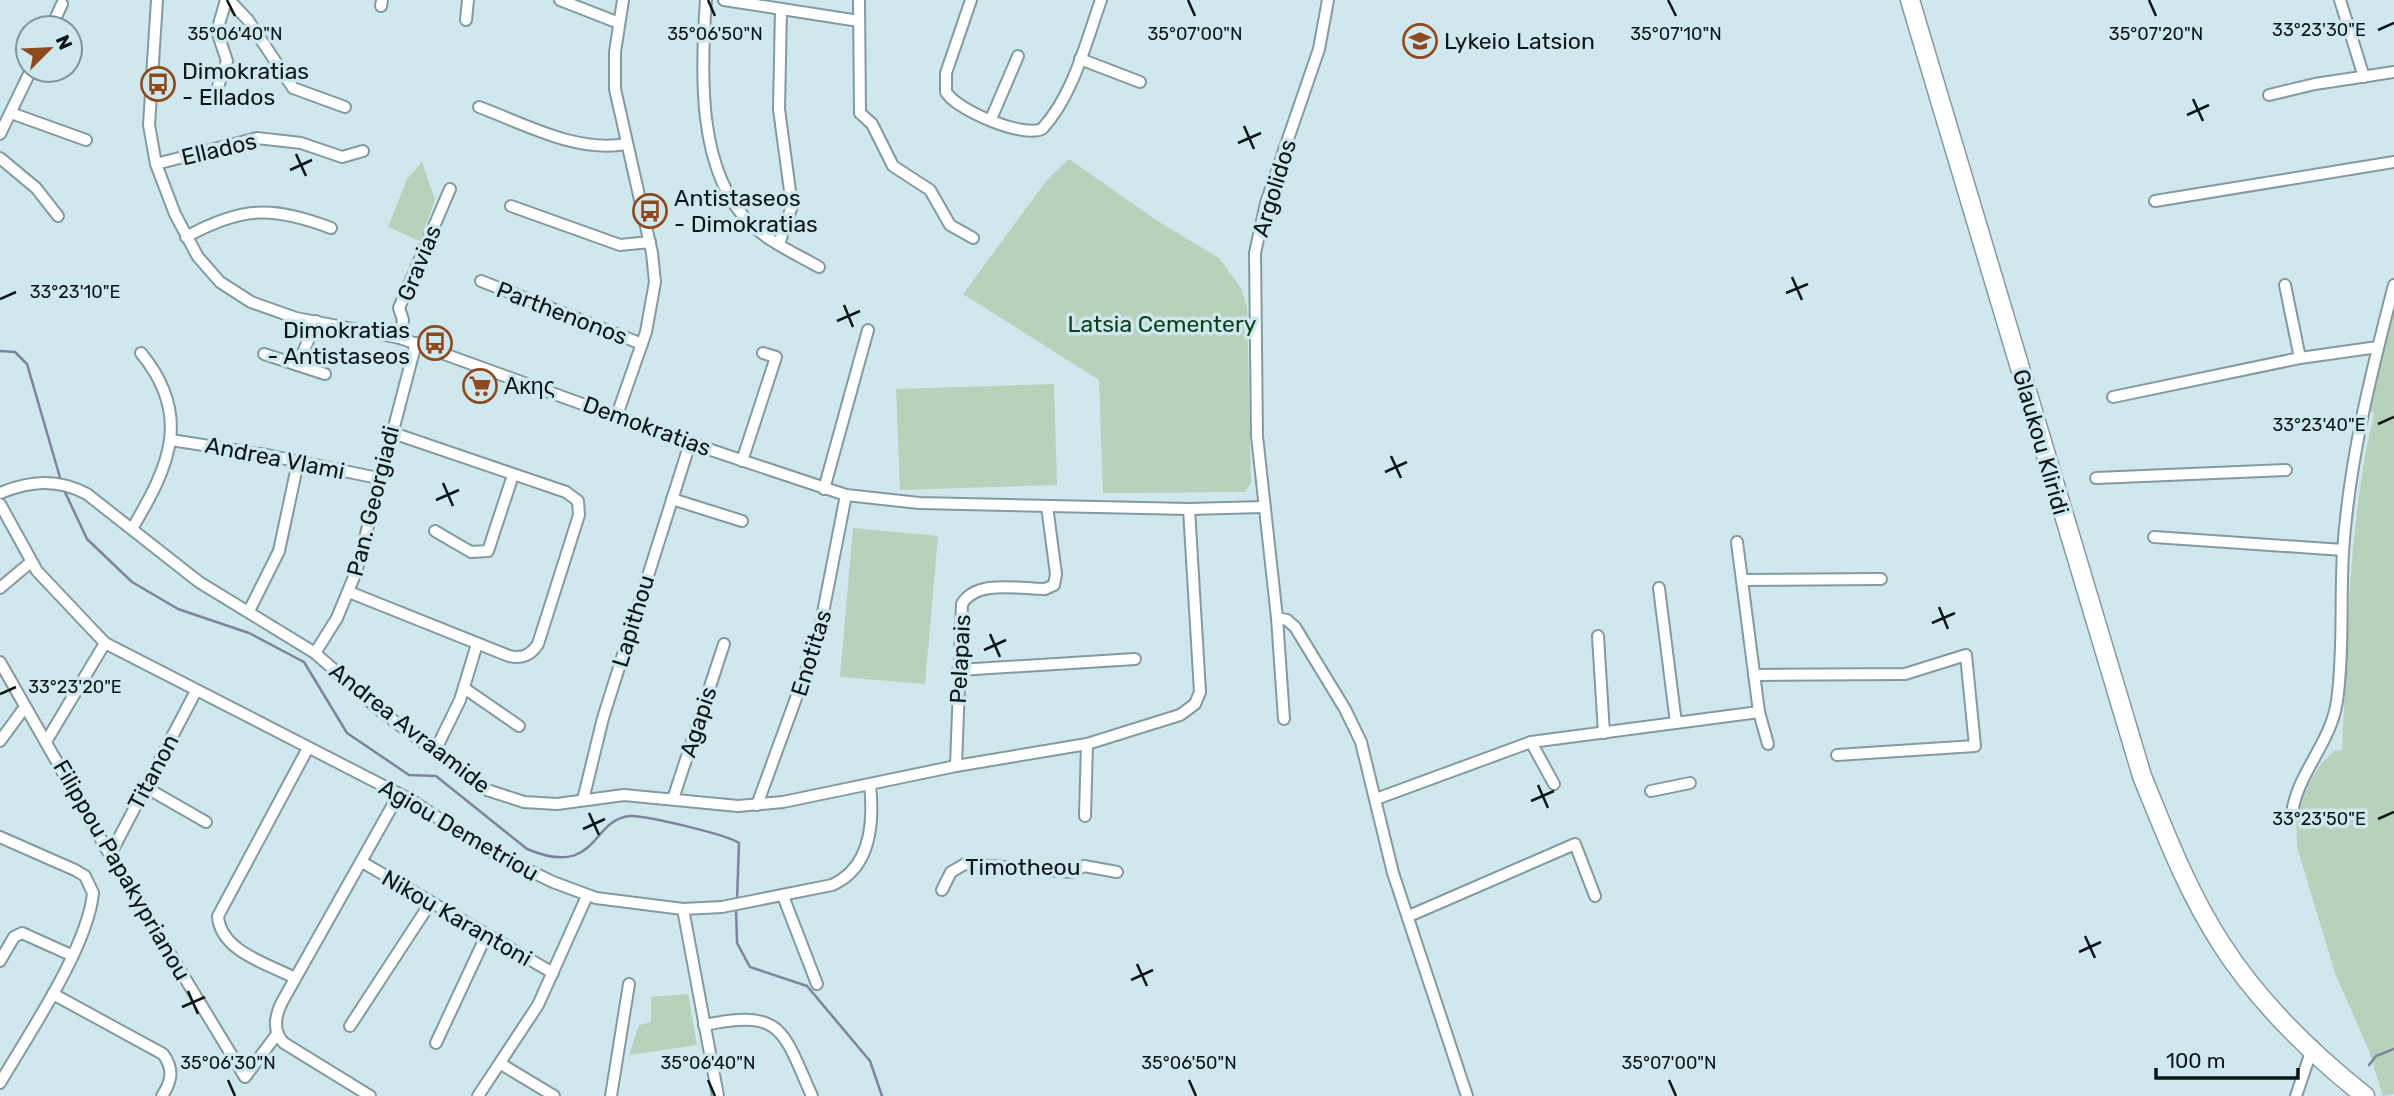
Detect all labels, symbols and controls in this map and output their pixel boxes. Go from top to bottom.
north arrow [14,14,84,84]
text: 33°23'30"E [2272,19,2366,41]
school or university icon: Lykeio Latsion [1401,22,1439,60]
text: 35°06'40"N [188,23,282,45]
text: 35°06'50"N [667,23,763,45]
text: 35°07'00"N [1147,23,1243,45]
text: 35°07'10"N [1630,23,1722,45]
text: 35°07'20"N [2109,23,2203,45]
place label: Lykeio Latsion [1444,27,1595,55]
text: N [51,31,77,53]
place label: Dimokratias - Ellados [182,57,309,111]
bus stop icon: Dimokratias - Ellados [139,65,177,103]
street label: Ellados [179,127,259,171]
street label: Argolidos [1246,136,1302,240]
place label: Antistaseos - Dimokratias [674,184,818,238]
bus stop icon: Antistaseos - Dimokratias [631,192,669,230]
street label: Gravias [391,221,447,305]
street label: Parthenonos [493,275,631,351]
text: 33°23'10"E [30,281,120,303]
park label: Latsia Cementery [1068,310,1257,338]
place label: Dimokratias - Antistaseos [267,316,410,370]
bus stop icon: Dimokratias - Antistaseos [416,324,454,362]
street label: Glaukou Kliridi [2007,366,2075,518]
supermarket icon: Ακης [461,367,499,405]
place label: Ακης [504,372,555,400]
street label: Demokratias [579,390,715,462]
text: 33°23'40"E [2272,414,2366,436]
street label: Pan. Georgiadi [341,423,405,579]
street label: Andrea Vlami [203,431,347,485]
street label: Lapithou [606,571,660,671]
street label: Enotitas [785,606,837,700]
street label: Pelapais [944,614,976,704]
street label: Andrea Avraamide [324,657,496,799]
text: 33°23'20"E [28,676,122,698]
street label: Agapis [673,683,723,761]
street label: Titanon [121,729,185,815]
street label: Filippou Papakyprianou [47,755,197,985]
street label: Agiou Demetriou [374,773,544,887]
text: 33°23'50"E [2272,808,2366,830]
street label: Timotheou [965,853,1081,881]
street label: Nikou Karantoni [377,864,537,972]
scale bar [2156,1036,2298,1080]
text: 100 m [2166,1048,2225,1073]
text: 35°06'30"N [180,1052,276,1074]
text: 35°06'40"N [661,1052,755,1074]
text: 35°06'50"N [1141,1052,1237,1074]
text: 35°07'00"N [1621,1052,1717,1074]

